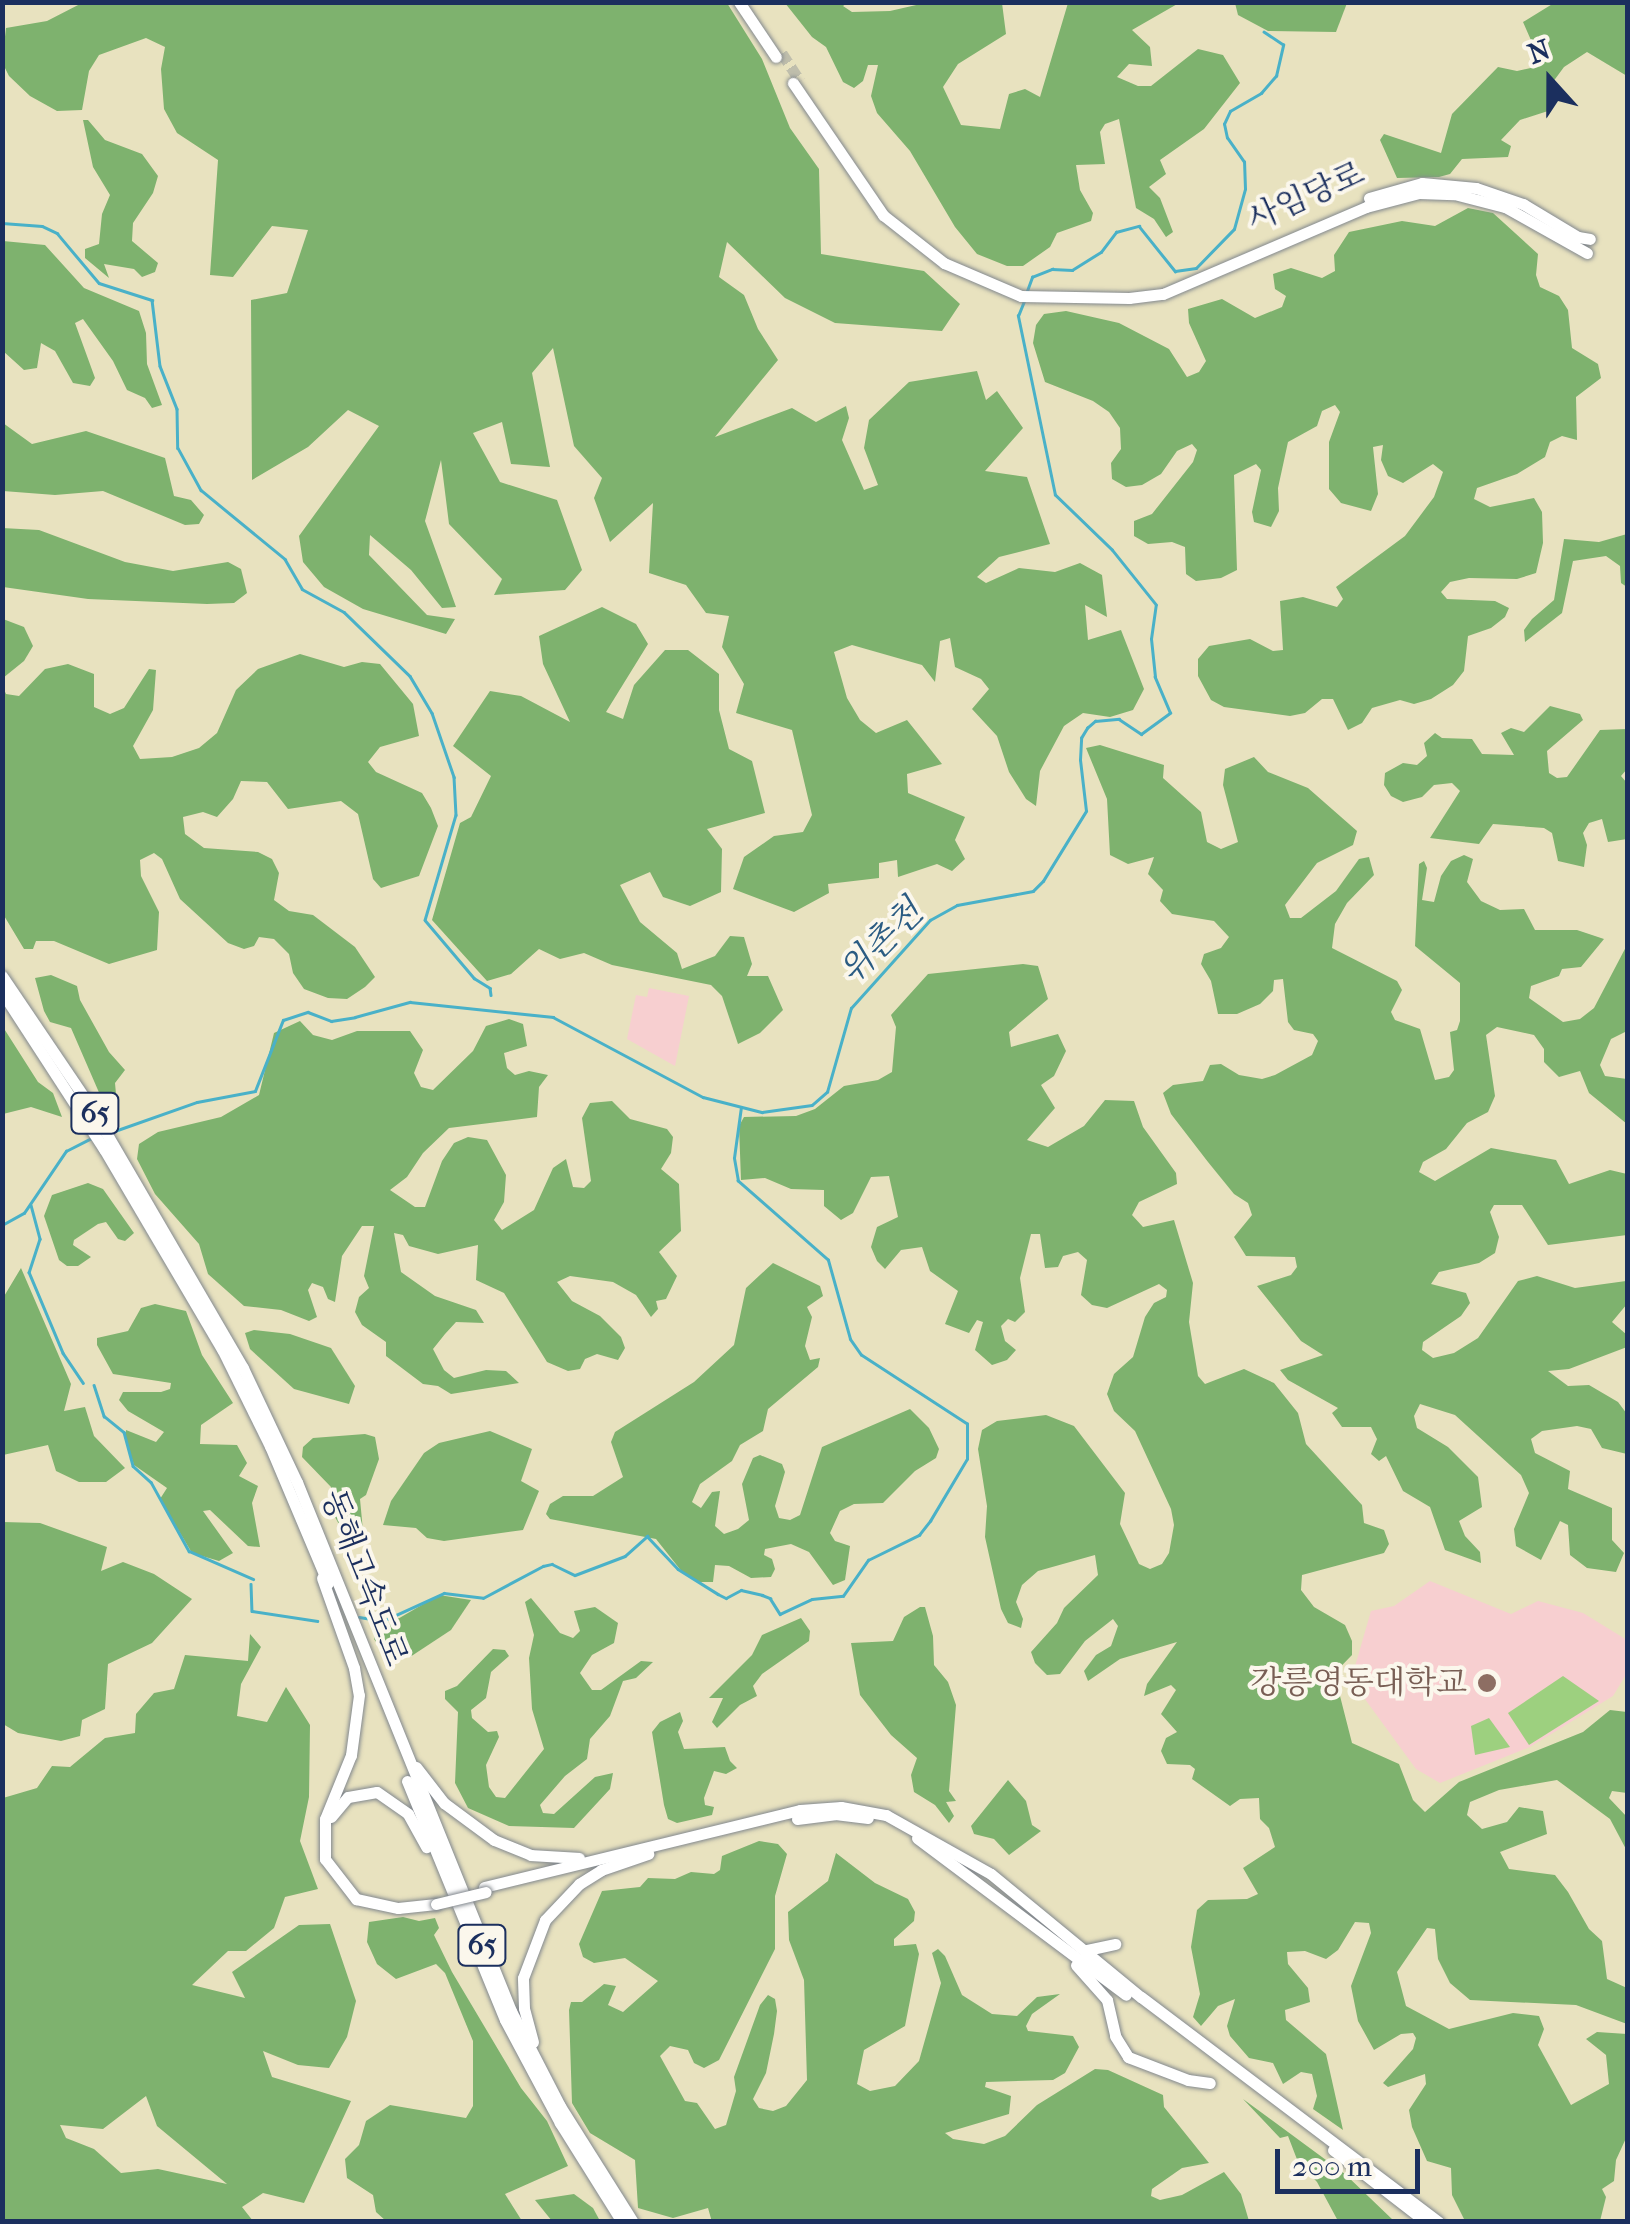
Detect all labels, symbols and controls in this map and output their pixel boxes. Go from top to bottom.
north arrow [1500,30,1600,130]
text: N [1523,32,1555,71]
street label: 사임당로 [1242,154,1370,240]
water label: 위촌천 [830,891,932,993]
road number: 65 [70,1088,120,1138]
street label: 동해고속도로 [313,1485,415,1671]
place label: 강릉영동대학교 [1251,1664,1467,1702]
marker: 강릉영동대학교 [1476,1672,1498,1694]
road number: 65 [457,1920,507,1970]
scale bar [1280,2129,1425,2191]
text: 200 m [1292,2149,1372,2184]

